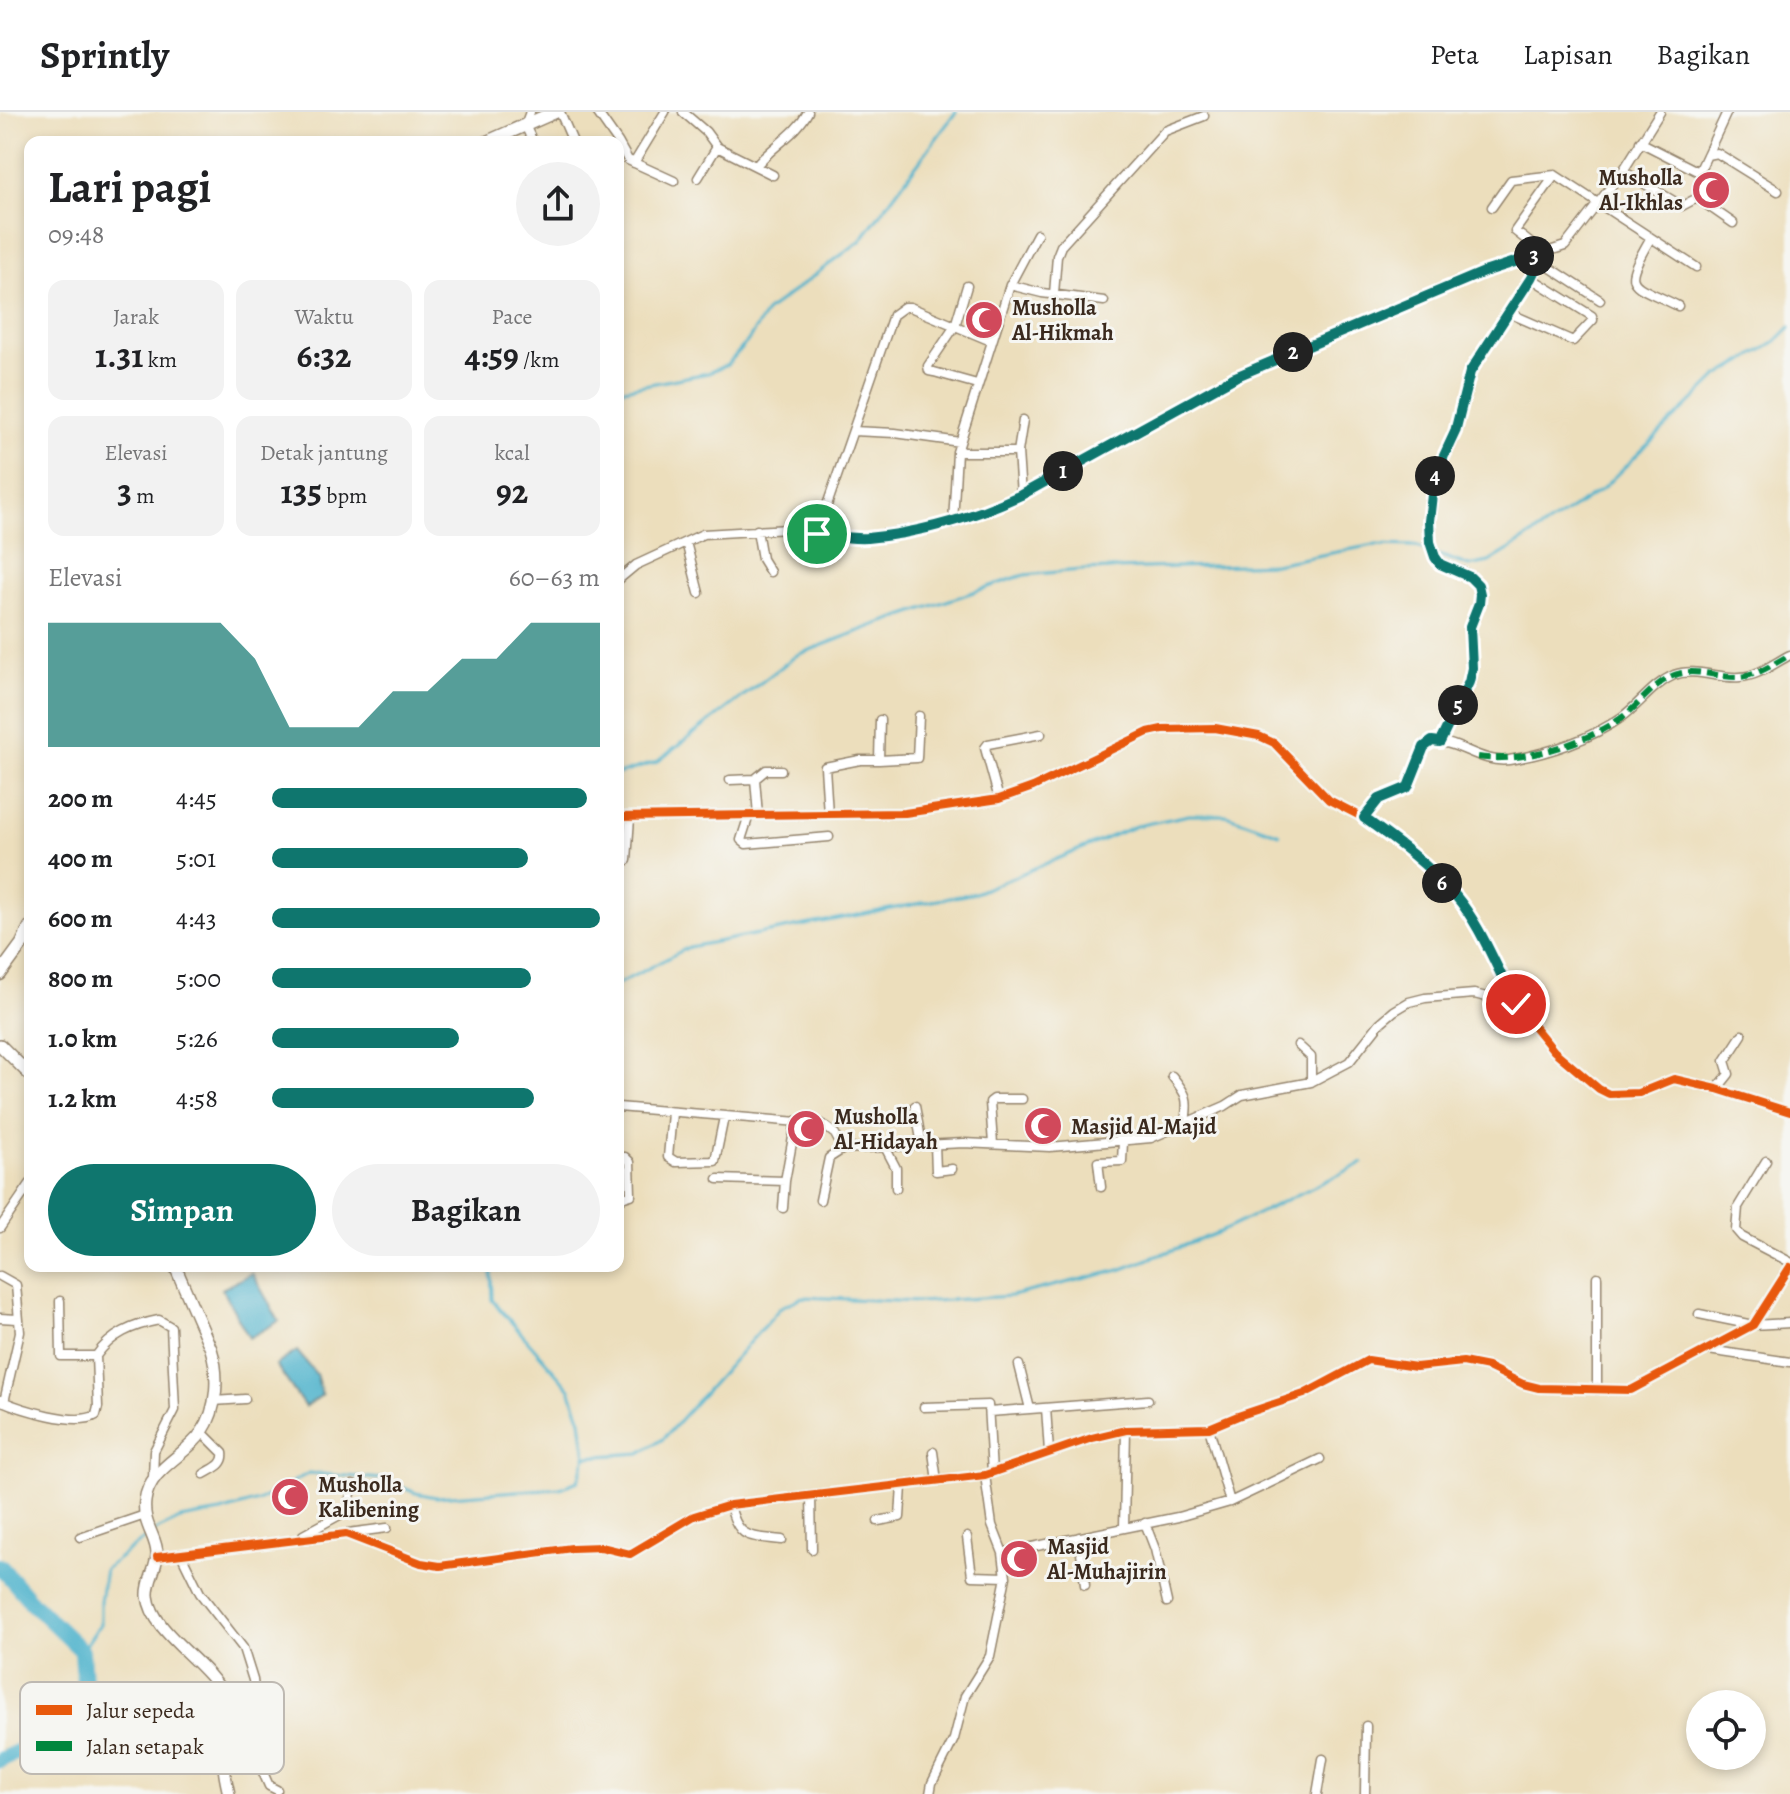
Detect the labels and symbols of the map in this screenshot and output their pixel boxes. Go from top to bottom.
place label: Musholla Al-Ikhlas [1598,163,1683,218]
mosque icon: Musholla Al-Ikhlas [1690,169,1732,211]
pin: 3 [1514,236,1554,276]
place label: Musholla Al-Hikmah [1011,293,1114,348]
mosque icon: Musholla Al-Hikmah [963,299,1005,341]
pin: 2 [1273,332,1313,372]
pin: 1 [1043,451,1083,491]
pin: 4 [1415,456,1455,496]
pin [783,500,851,568]
pin: 5 [1438,685,1478,725]
pin: 6 [1422,863,1462,903]
pin [1482,970,1550,1038]
place label: Musholla Al-Hidayah [833,1102,938,1157]
mosque icon: Masjid Al-Majid [1022,1105,1064,1147]
mosque icon: Musholla Al-Hidayah [785,1108,827,1150]
place label: Masjid Al-Majid [1071,1112,1217,1142]
place label: Musholla Kalibening [318,1470,420,1525]
mosque icon: Musholla Kalibening [269,1476,311,1518]
place label: Masjid Al-Muhajirin [1046,1532,1167,1587]
mosque icon: Masjid Al-Muhajirin [998,1538,1040,1580]
legend [20,1682,284,1774]
text: Jalur sepeda [86,1696,196,1726]
text: Jalan setapak [86,1732,204,1762]

